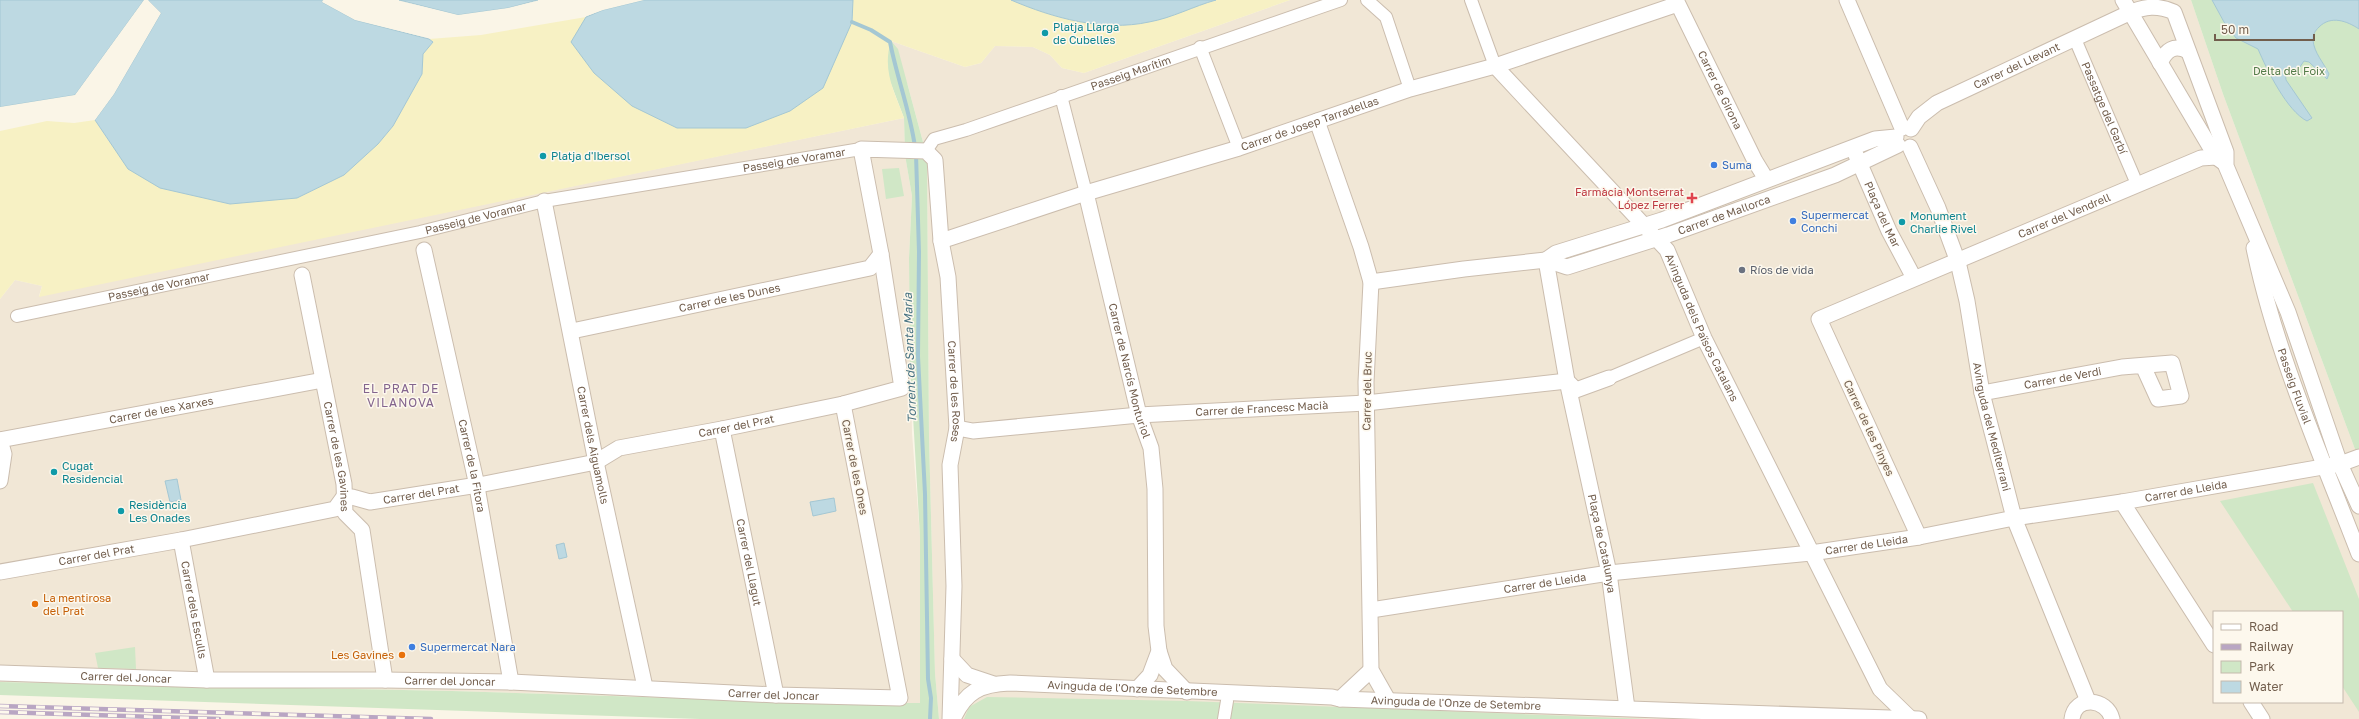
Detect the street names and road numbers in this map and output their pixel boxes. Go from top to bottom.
street label: Carrer del Llevant [1971,39,2062,91]
street label: Carrer de Girona [1696,48,1745,131]
street label: Passeig Marítim [1089,53,1172,92]
street label: Passatge del Garbí [2080,60,2131,157]
street label: Carrer de Josep Tarradellas [1239,93,1380,153]
street label: Passeig de Voramar [742,145,847,174]
street label: Plaça del Mar [1862,179,1904,250]
street label: Carrer del Vendrell [2016,190,2113,240]
street label: Carrer de Mallorca [1676,192,1772,237]
street label: Passeig de Voramar [424,199,528,236]
street label: Avinguda dels Països Catalans [1663,252,1742,404]
street label: Passeig de Voramar [107,269,212,303]
street label: Carrer de les Dunes [678,280,781,314]
street label: Carrer de Narcís Monturiol [1107,302,1154,440]
street label: Carrer de les Roses [946,340,964,444]
street label: Passeig Fluvial [2276,346,2315,426]
street label: Carrer del Bruc [1359,351,1374,431]
street label: Avinguda del Mediterrani [1971,361,2014,492]
street label: Carrer de Verdi [2023,364,2102,391]
street label: Carrer de les Pinyes [1841,378,1898,478]
street label: Carrer dels Aiguamolls [575,385,612,505]
street label: Carrer de les Xarxes [108,393,214,426]
street label: Carrer de Francesc Macià [1195,398,1329,418]
street label: Carrer de les Gavines [322,400,352,512]
street label: Carrer del Prat [697,411,775,439]
street label: Carrer de la Fitora [456,418,488,513]
street label: Carrer de les Ones [840,418,871,516]
street label: Carrer de Lleida [2144,477,2228,504]
street label: Carrer del Prat [382,481,460,506]
street label: Plaça de Catalunya [1586,493,1619,594]
street label: Carrer del Llagut [734,517,765,607]
street label: Carrer de Lleida [1824,532,1909,557]
street label: Carrer del Prat [57,541,135,568]
street label: Carrer dels Esculls [179,560,210,660]
street label: Carrer de Lleida [1503,570,1587,595]
street label: Carrer del Joncar [80,669,172,685]
street label: Carrer del Joncar [404,673,496,688]
street label: Avinguda de l'Onze de Setembre [1047,678,1218,698]
street label: Carrer del Joncar [728,686,820,702]
street label: Avinguda de l'Onze de Setembre [1371,693,1541,712]

